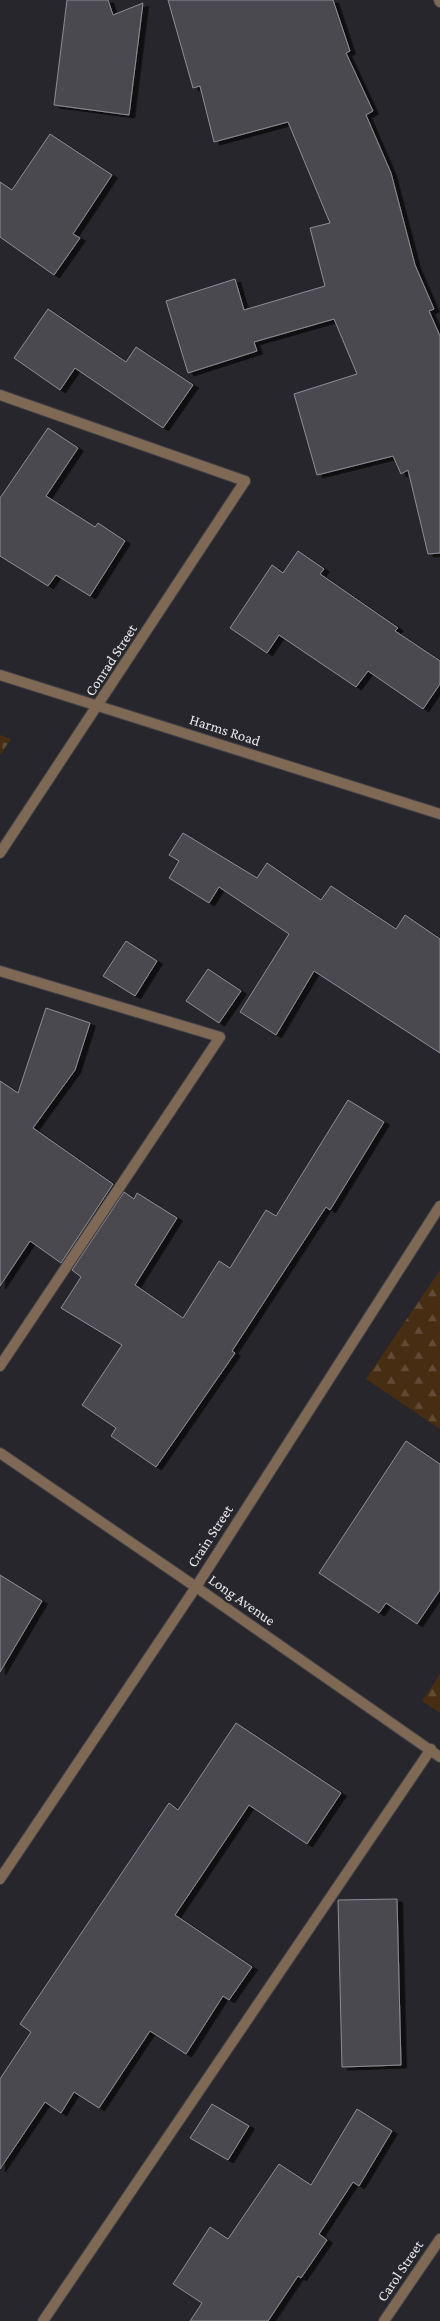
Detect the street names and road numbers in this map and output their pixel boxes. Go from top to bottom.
street label: Conrad Street [82,620,141,699]
street label: Harms Road [188,711,262,749]
street label: Crain Street [184,1501,237,1570]
street label: Long Avenue [205,1571,279,1630]
street label: Carol Street [374,2237,427,2305]

